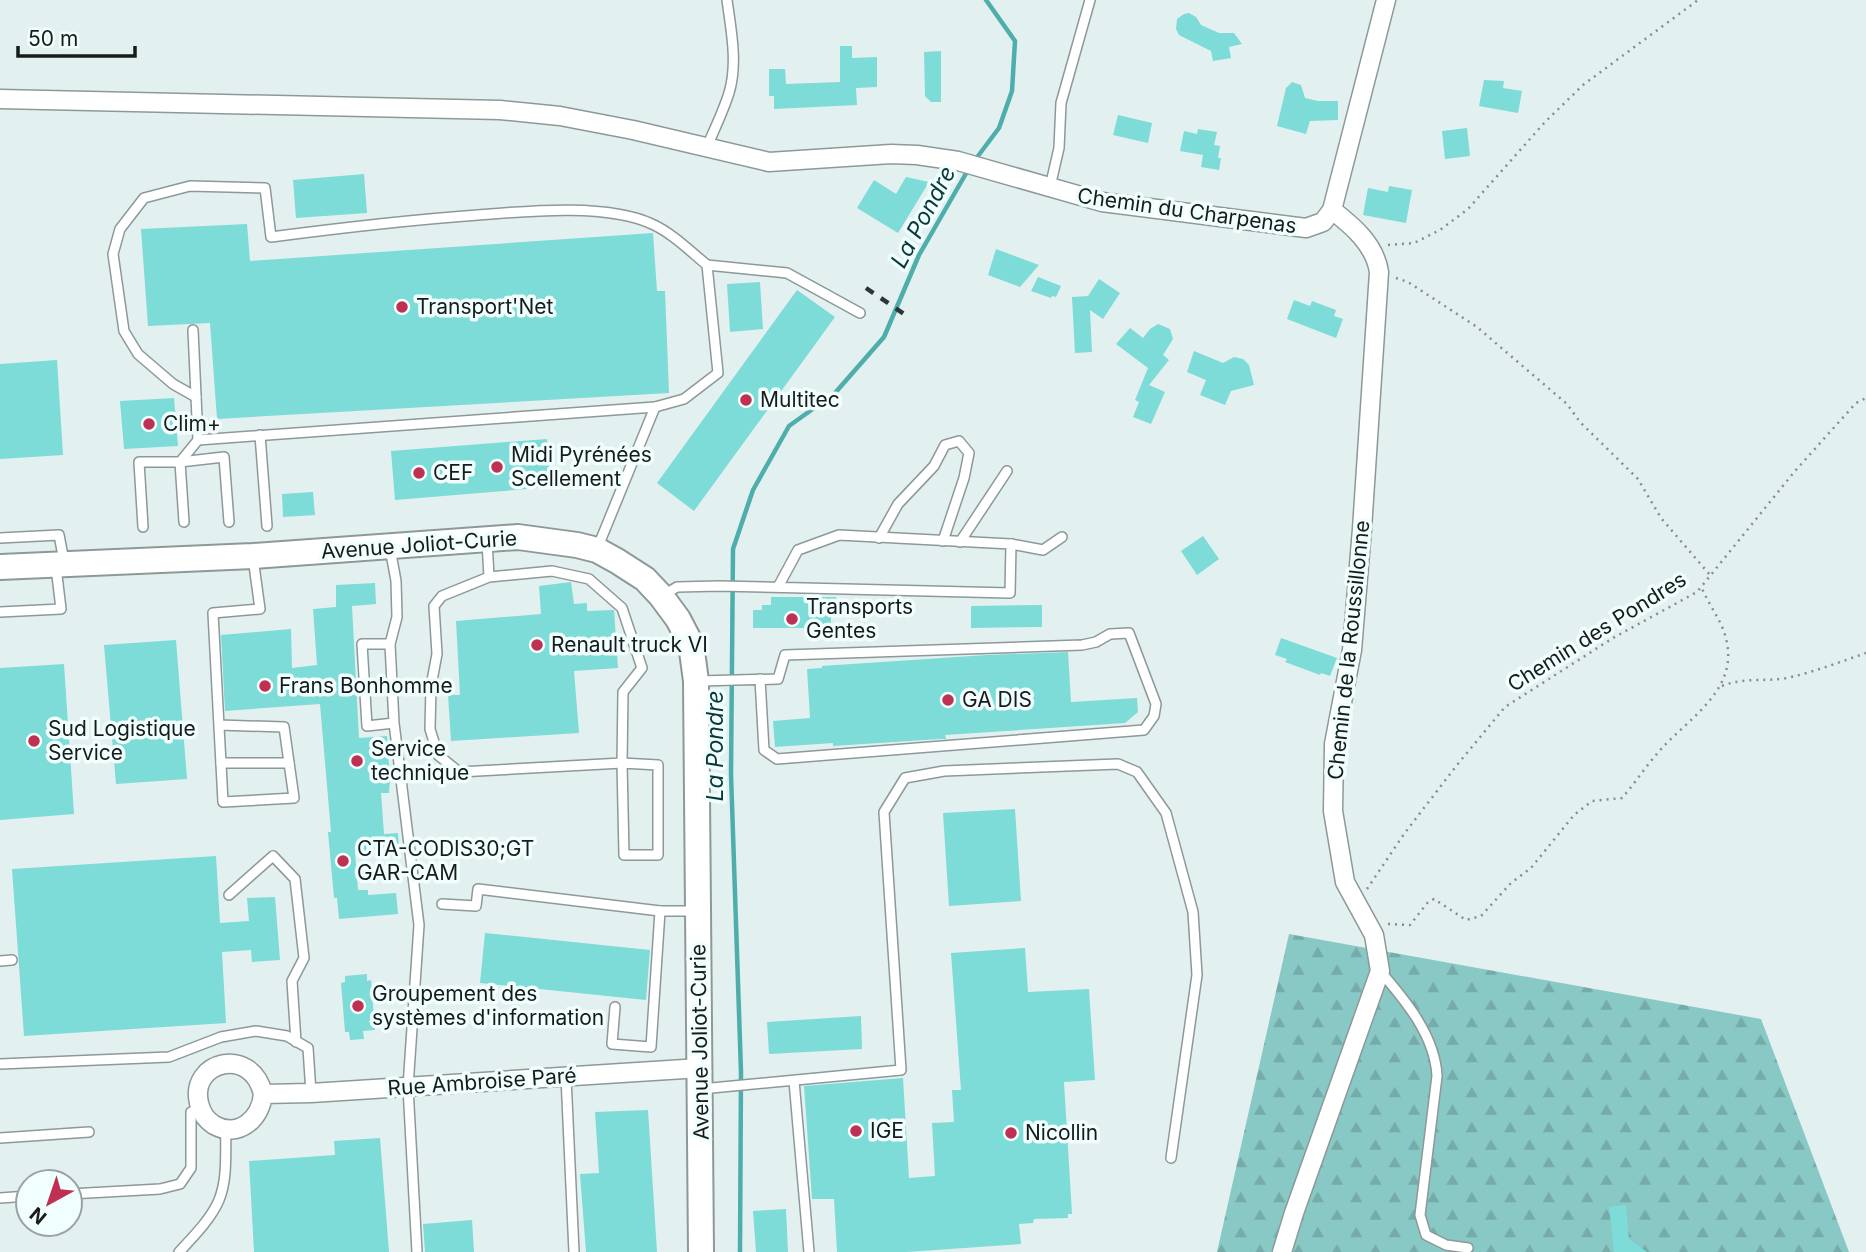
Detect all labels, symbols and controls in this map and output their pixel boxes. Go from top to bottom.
scale bar [18,14,135,58]
text: 50 m [28,26,78,51]
water label: La Pondre [885,161,961,273]
street label: Chemin du Charpenas [1076,183,1298,238]
place label: Transport'Net [416,294,553,319]
marker: Transport'Net [394,299,410,315]
place label: Multitec [760,387,840,412]
marker: Multitec [738,392,754,408]
place label: Clim+ [163,411,221,436]
marker: Clim+ [141,416,157,432]
place label: Midi Pyrénées Scellement [511,442,652,491]
marker: Midi Pyrénées Scellement [489,459,505,475]
place label: CEF [433,460,473,485]
marker: CEF [411,465,427,481]
street label: Chemin de la Roussillonne [1322,519,1375,781]
street label: Avenue Joliot-Curie [320,525,518,564]
street label: Chemin des Pondres [1503,566,1691,697]
place label: Transports Gentes [806,594,913,643]
marker: Transports Gentes [784,611,800,627]
place label: Renault truck VI [551,632,708,657]
marker: Renault truck VI [529,637,545,653]
place label: Frans Bonhomme [279,673,453,698]
marker: Frans Bonhomme [257,678,273,694]
place label: GA DIS [962,687,1032,712]
water label: La Pondre [701,690,729,802]
marker: GA DIS [940,692,956,708]
place label: Sud Logistique Service [48,716,196,765]
marker: Sud Logistique Service [26,733,42,749]
place label: Service technique [371,736,469,785]
marker: Service technique [349,753,365,769]
place label: CTA-CODIS30;GT GAR-CAM [357,836,534,885]
marker: CTA-CODIS30;GT GAR-CAM [335,853,351,869]
street label: Avenue Joliot-Curie [685,944,714,1140]
place label: Groupement des systèmes d'information [372,981,604,1030]
marker: Groupement des systèmes d'information [350,998,366,1014]
street label: Rue Ambroise Paré [387,1062,577,1101]
place label: IGE [870,1118,904,1143]
place label: Nicollin [1025,1120,1098,1145]
marker: IGE [848,1123,864,1139]
marker: Nicollin [1003,1125,1019,1141]
north arrow [14,1168,84,1238]
text: N [25,1202,51,1229]

